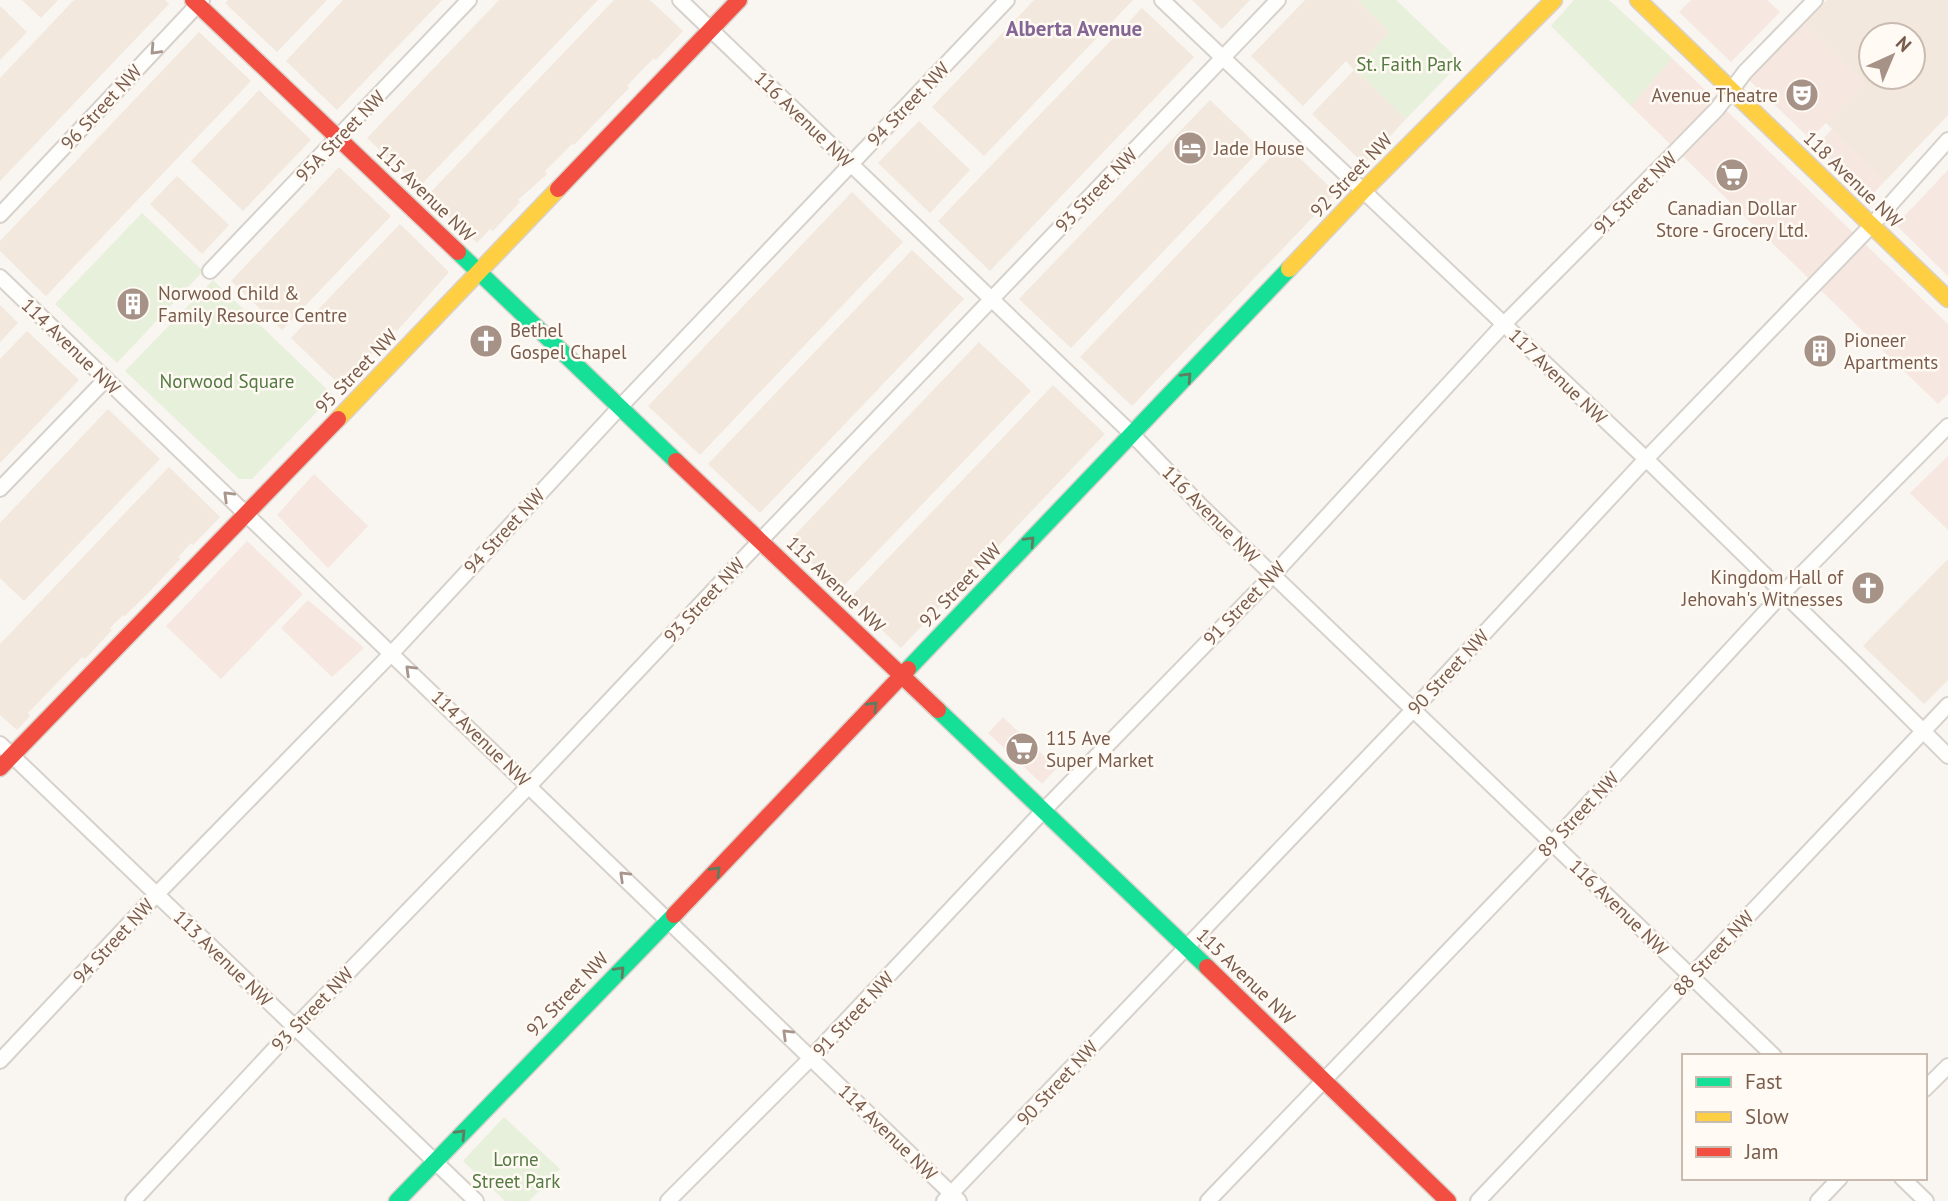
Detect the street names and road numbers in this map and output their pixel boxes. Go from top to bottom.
street label: 94 Street NW [862,57,954,151]
street label: 96 Street NW [55,59,147,155]
street label: 116 Avenue NW [749,66,859,172]
street label: 95A Street NW [290,85,390,187]
street label: 118 Avenue NW [1798,126,1908,232]
street label: 92 Street NW [1305,128,1397,222]
street label: 115 Avenue NW [371,140,481,246]
street label: 93 Street NW [1050,143,1142,237]
street label: 91 Street NW [1588,146,1682,240]
street label: 114 Avenue NW [16,293,126,399]
street label: 117 Avenue NW [1504,323,1612,429]
street label: 95 Street NW [310,324,402,418]
street label: 116 Avenue NW [1157,460,1265,568]
street label: 94 Street NW [458,483,550,579]
street label: 115 Avenue NW [781,531,891,637]
street label: 92 Street NW [914,538,1006,632]
street label: 93 Street NW [658,552,750,648]
street label: 91 Street NW [1198,556,1290,650]
street label: 90 Street NW [1402,624,1494,720]
street label: 114 Avenue NW [426,685,536,791]
street label: 89 Street NW [1532,766,1624,862]
street label: 116 Avenue NW [1564,854,1674,960]
street label: 94 Street NW [67,893,159,989]
street label: 113 Avenue NW [168,905,278,1011]
street label: 88 Street NW [1667,905,1759,1001]
street label: 115 Avenue NW [1191,923,1301,1029]
street label: 92 Street NW [521,947,613,1041]
street label: 93 Street NW [266,962,358,1056]
street label: 91 Street NW [807,966,899,1062]
street label: 90 Street NW [1011,1035,1103,1131]
street label: 114 Avenue NW [833,1079,943,1185]

